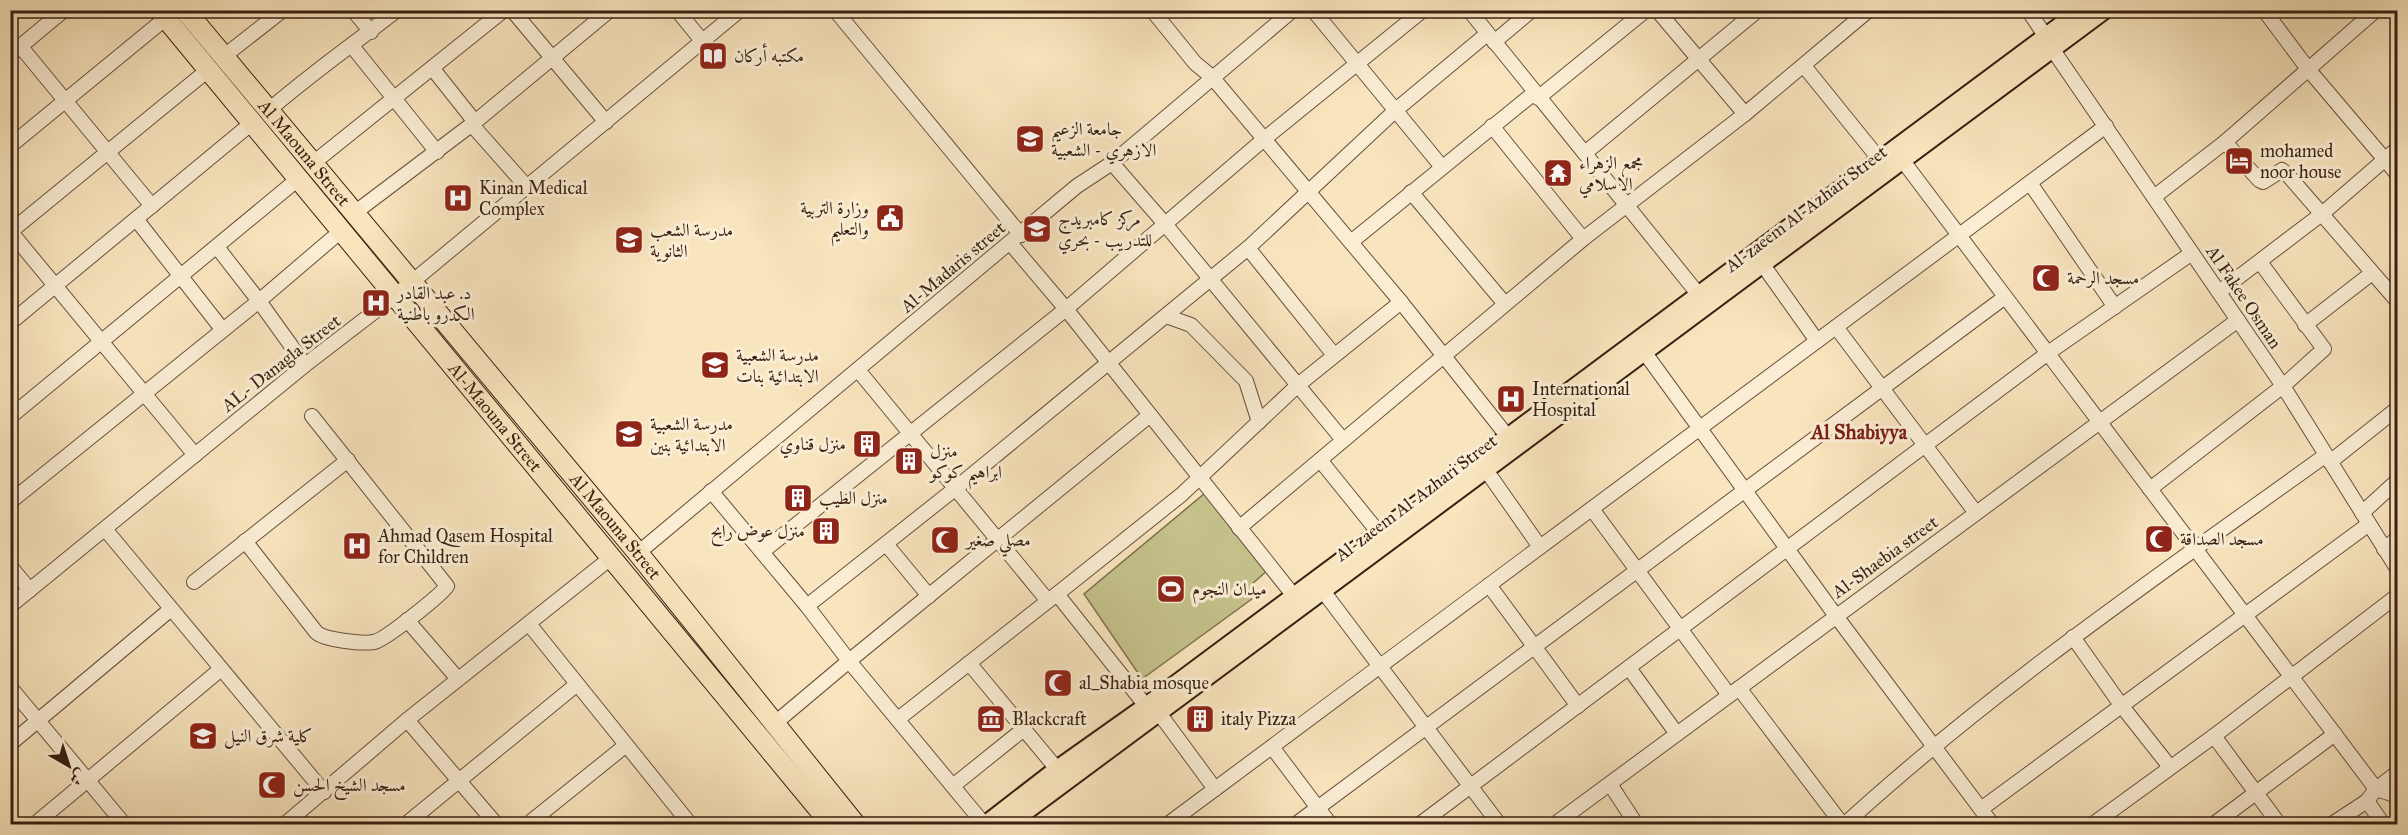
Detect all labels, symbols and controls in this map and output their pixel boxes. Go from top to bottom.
library icon: مكتبه أركان [697,40,729,72]
place label: مكتبه أركان [734,43,804,67]
street label: Al Maouna Street [253,94,355,211]
place label: جامعة الزعيم الازهري - الشعبية [1051,118,1156,165]
school or university icon: جامعة الزعيم الازهري - الشعبية [1014,123,1046,155]
place label: mohamed noor house [2260,140,2342,183]
street label: Al-zaeem Al-Azhari Street [1720,141,1892,278]
hotel icon: mohamed noor house [2223,145,2255,177]
place label: مجمع الزهراء الاسلامي [1579,152,1643,199]
temple icon: مجمع الزهراء الاسلامي [1542,157,1574,189]
place label: Kinan Medical Complex [479,177,588,220]
hospital icon: Kinan Medical Complex [442,182,474,214]
place label: وزارة التربية والتعليم [800,197,869,247]
public building icon: وزارة التربية والتعليم [874,202,906,234]
place label: مركز كامبريدج للتدريب - بحري [1058,208,1152,255]
school or university icon: مركز كامبريدج للتدريب - بحري [1021,213,1053,245]
street label: Al-Madaris street [895,216,1010,318]
place label: مدرسة الشعب الثانوية [650,219,733,262]
school or university icon: مدرسة الشعب الثانوية [613,224,645,256]
street label: Al Fakee Osman [2201,240,2287,353]
mosque icon: مسجد الرحمة [2030,262,2062,294]
place label: مسجد الرحمة [2067,267,2139,289]
place label: د. عبد القادر الكدرو باطنية [395,282,475,325]
hospital icon: د. عبد القادر الكدرو باطنية [360,287,392,319]
street label: AL- Danagla Street [216,309,346,418]
place label: مدرسة الشعبية الابتدائية بنات [736,344,819,387]
school or university icon: مدرسة الشعبية الابتدائية بنات [699,349,731,381]
street label: Al-Maouna Street [443,357,547,477]
place label: International Hospital [1532,378,1630,421]
hospital icon: International Hospital [1495,383,1527,415]
place label: مدرسة الشعبية الابتدائية بنين [650,413,733,456]
school or university icon: مدرسة الشعبية الابتدائية بنين [613,418,645,450]
district label: Al Shabiyya [1809,420,1908,445]
building icon: منزل قناوي [851,428,883,460]
street label: Al-zaeem Al-Azhari Street [1330,430,1502,567]
place label: منزل قناوي [780,433,846,459]
place label: منزل ابراهيم كوكو [928,440,1002,490]
building icon: منزل ابراهيم كوكو [893,445,925,477]
street label: Al Maouna Street [564,468,666,584]
building icon: منزل الطيب [782,482,814,514]
place label: منزل الطيب [819,487,888,510]
street label: Al-Shaebia street [1827,511,1943,603]
building icon: منزل عوض رابح [810,515,842,547]
place label: منزل عوض رابح [710,520,805,547]
mosque icon: مسجد الصداقة [2143,523,2175,555]
mosque icon: مصلي صغير [929,524,961,556]
place label: Ahmad Qasem Hospital for Children [377,525,553,568]
place label: مسجد الصداقة [2180,528,2264,550]
place label: مصلي صغير [964,529,1031,557]
hospital icon: Ahmad Qasem Hospital for Children [341,530,373,562]
sports icon: ميدان النجوم [1155,573,1187,605]
place label: ميدان النجوم [1192,578,1267,605]
mosque icon: al_Shabia mosque [1042,667,1074,699]
place label: al_Shabia mosque [1079,672,1209,695]
museum icon: Blackcraft [975,703,1007,735]
building icon: italy Pizza [1184,703,1216,735]
place label: Blackcraft [1012,708,1087,730]
place label: italy Pizza [1221,708,1297,730]
school or university icon: كلية شرق النيل [187,720,219,752]
place label: كلية شرق النيل [224,725,313,749]
north arrow [39,736,99,796]
text: ش [66,765,90,790]
mosque icon: مسجد الشيخ الحسن [256,769,288,801]
place label: مسجد الشيخ الحسن [293,774,406,801]

